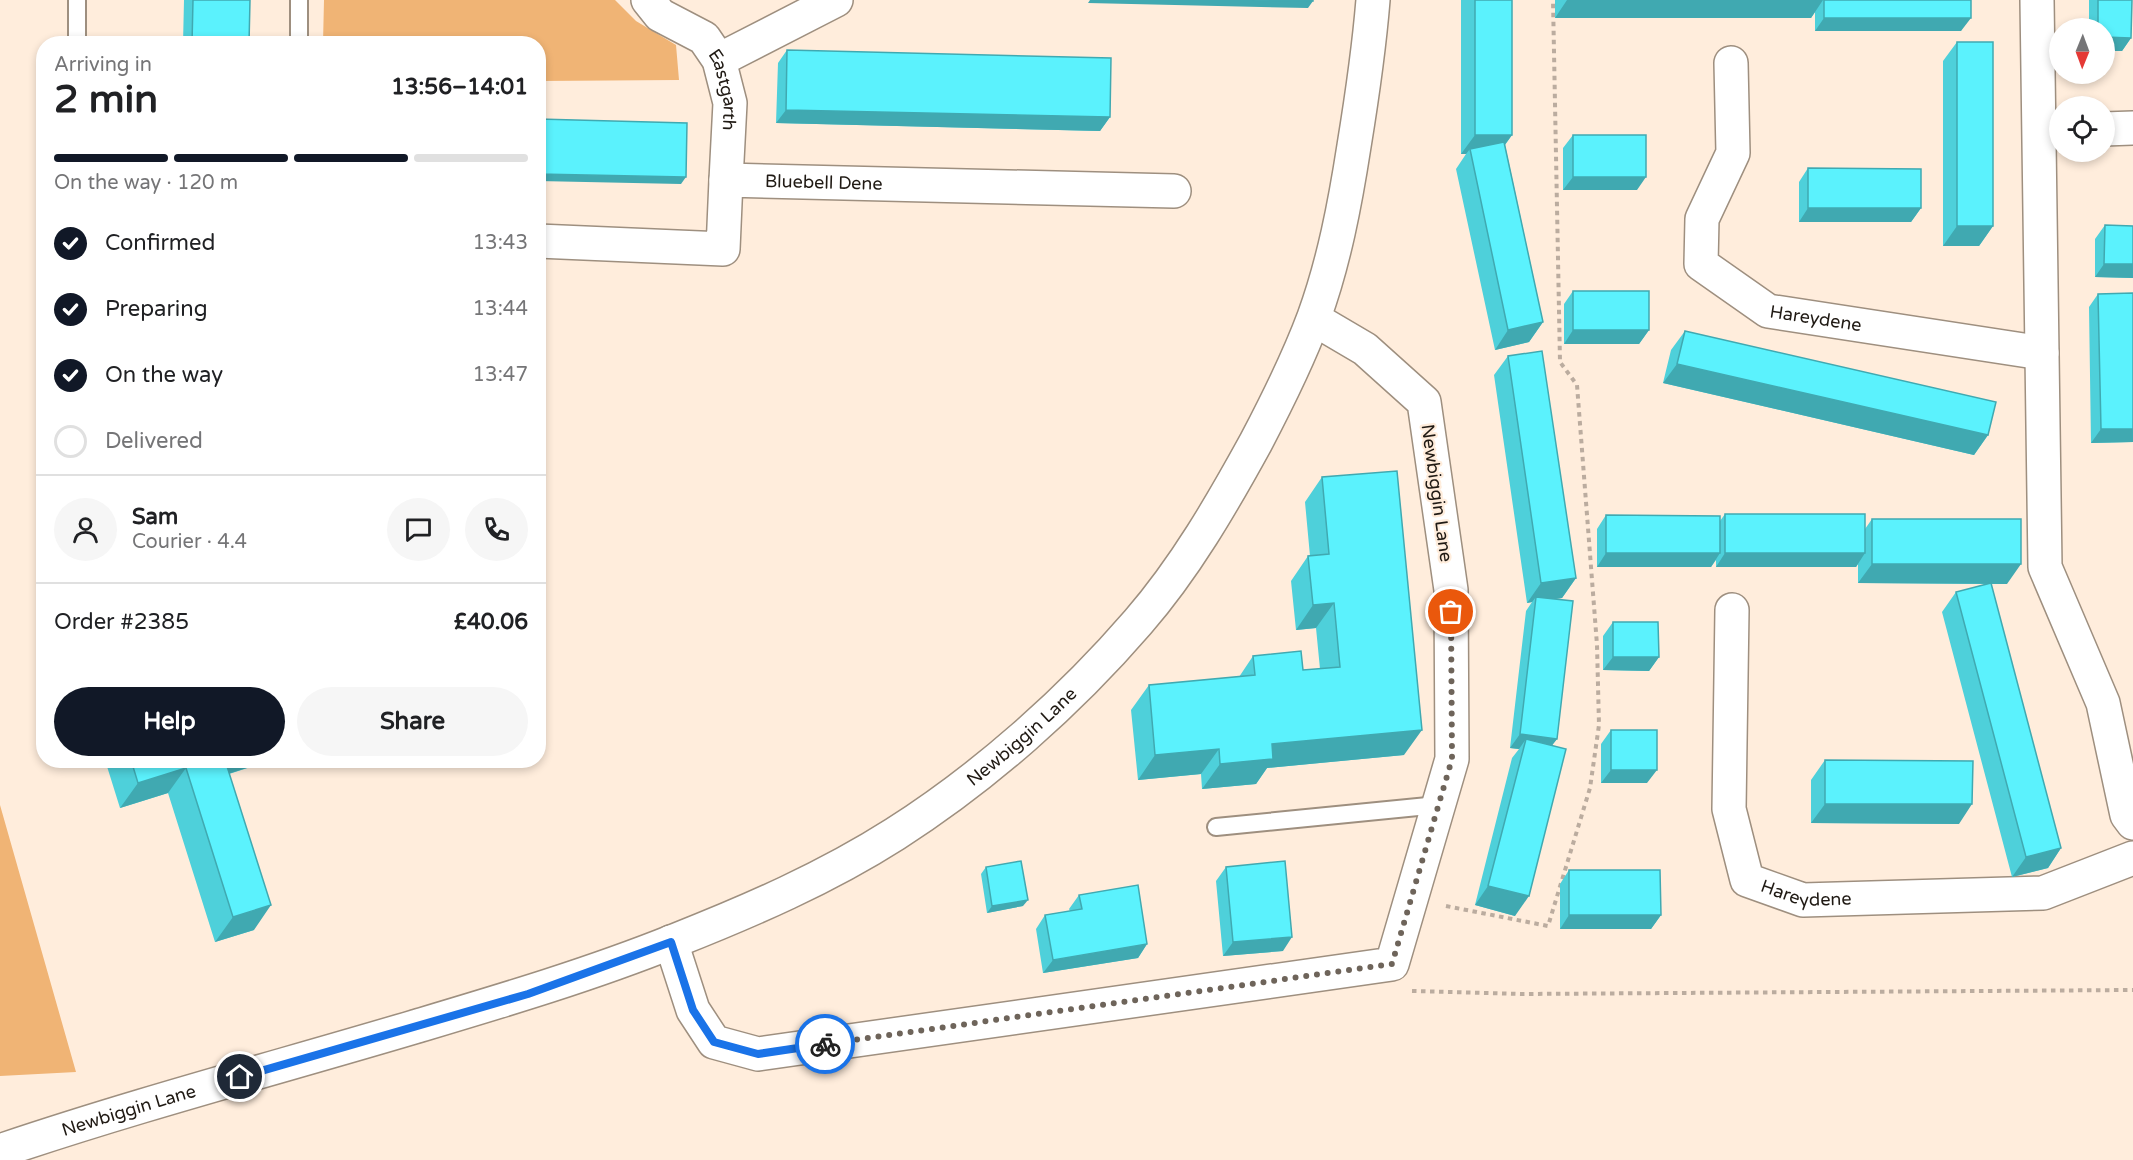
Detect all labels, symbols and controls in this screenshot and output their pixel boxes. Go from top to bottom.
north arrow [2049,18,2115,84]
map controls [2049,18,2115,162]
street label: Eastgarth [704,45,741,131]
text: Arriving in [54,53,152,77]
text: 13:56–14:01 [391,74,528,100]
text: 2 min [54,76,158,123]
button: locate [2049,96,2115,162]
street label: Bluebell Dene [765,170,883,195]
text: On the way · 120 m [54,171,238,195]
icon: check [54,227,87,260]
text: Confirmed [105,230,215,256]
text: 13:43 [473,231,528,255]
icon: check [54,293,87,326]
text: Preparing [105,296,208,322]
text: 13:44 [473,297,528,321]
street label: Hareydene [1768,300,1863,336]
icon: check [54,359,87,392]
text: On the way [105,362,223,388]
text: 13:47 [473,363,528,387]
street label: Newbiggin Lane [1416,423,1458,563]
text: Delivered [105,428,203,454]
button: person [54,498,117,561]
button: chat [387,498,450,561]
button: phone [465,498,528,561]
text: Sam [132,504,178,530]
text: Courier · 4.4 [132,530,247,554]
pin [1425,586,1476,637]
icon: bag [1434,595,1467,628]
text: Order #2385 [54,609,189,635]
text: £40.06 [454,609,528,635]
street label: Newbiggin Lane [962,683,1081,791]
button: Help [54,687,285,756]
button: Share [297,687,528,756]
street label: Hareydene [1758,875,1852,911]
courier [795,1014,855,1074]
icon: bike [809,1028,842,1061]
pin [214,1051,265,1102]
icon: home [223,1060,256,1093]
street label: Newbiggin Lane [59,1080,198,1141]

